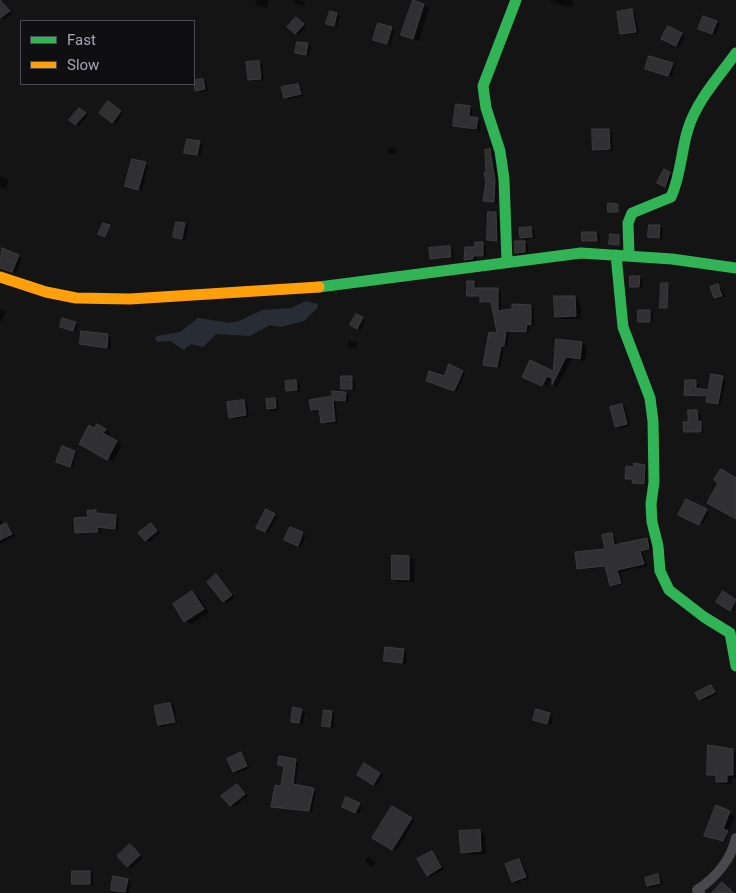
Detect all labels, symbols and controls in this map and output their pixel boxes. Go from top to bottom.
legend [20,20,195,85]
text: Fast [67,31,96,49]
text: Slow [67,56,99,74]

